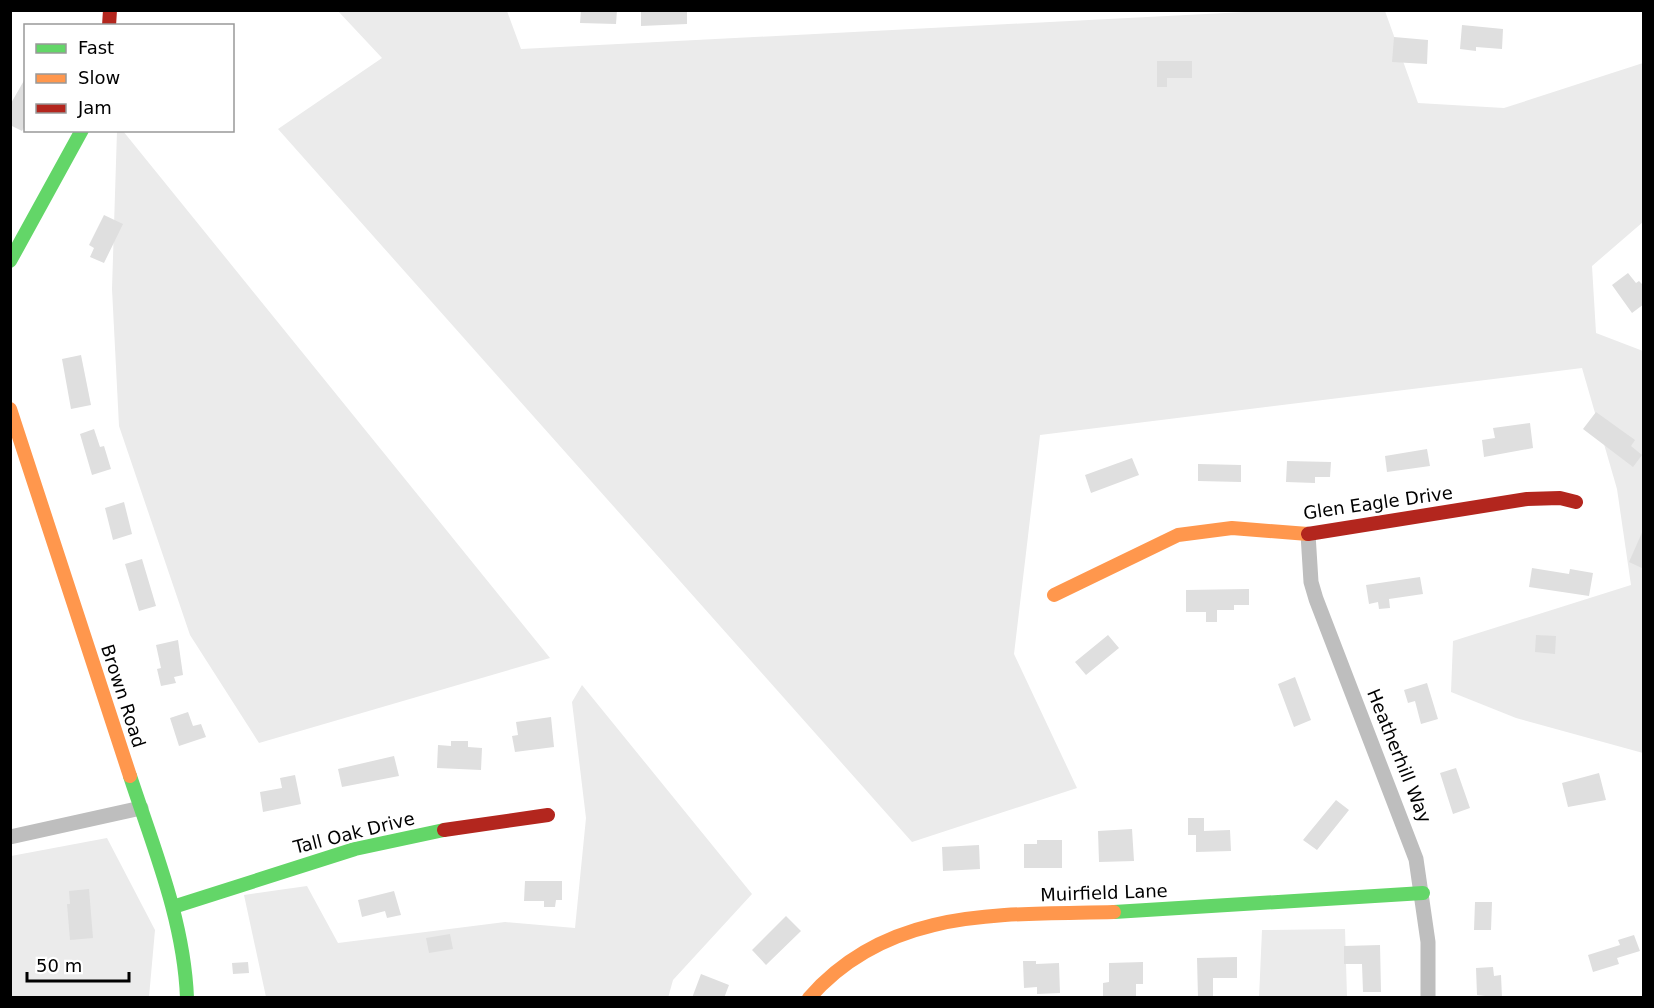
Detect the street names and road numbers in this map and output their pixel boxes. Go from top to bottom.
street label: Glen Eagle Drive [1302,482,1454,523]
street label: Brown Road [97,642,150,750]
street label: Heatherhill Way [1363,686,1436,826]
street label: Tall Oak Drive [290,807,417,858]
street label: Muirfield Lane [1040,880,1168,905]

